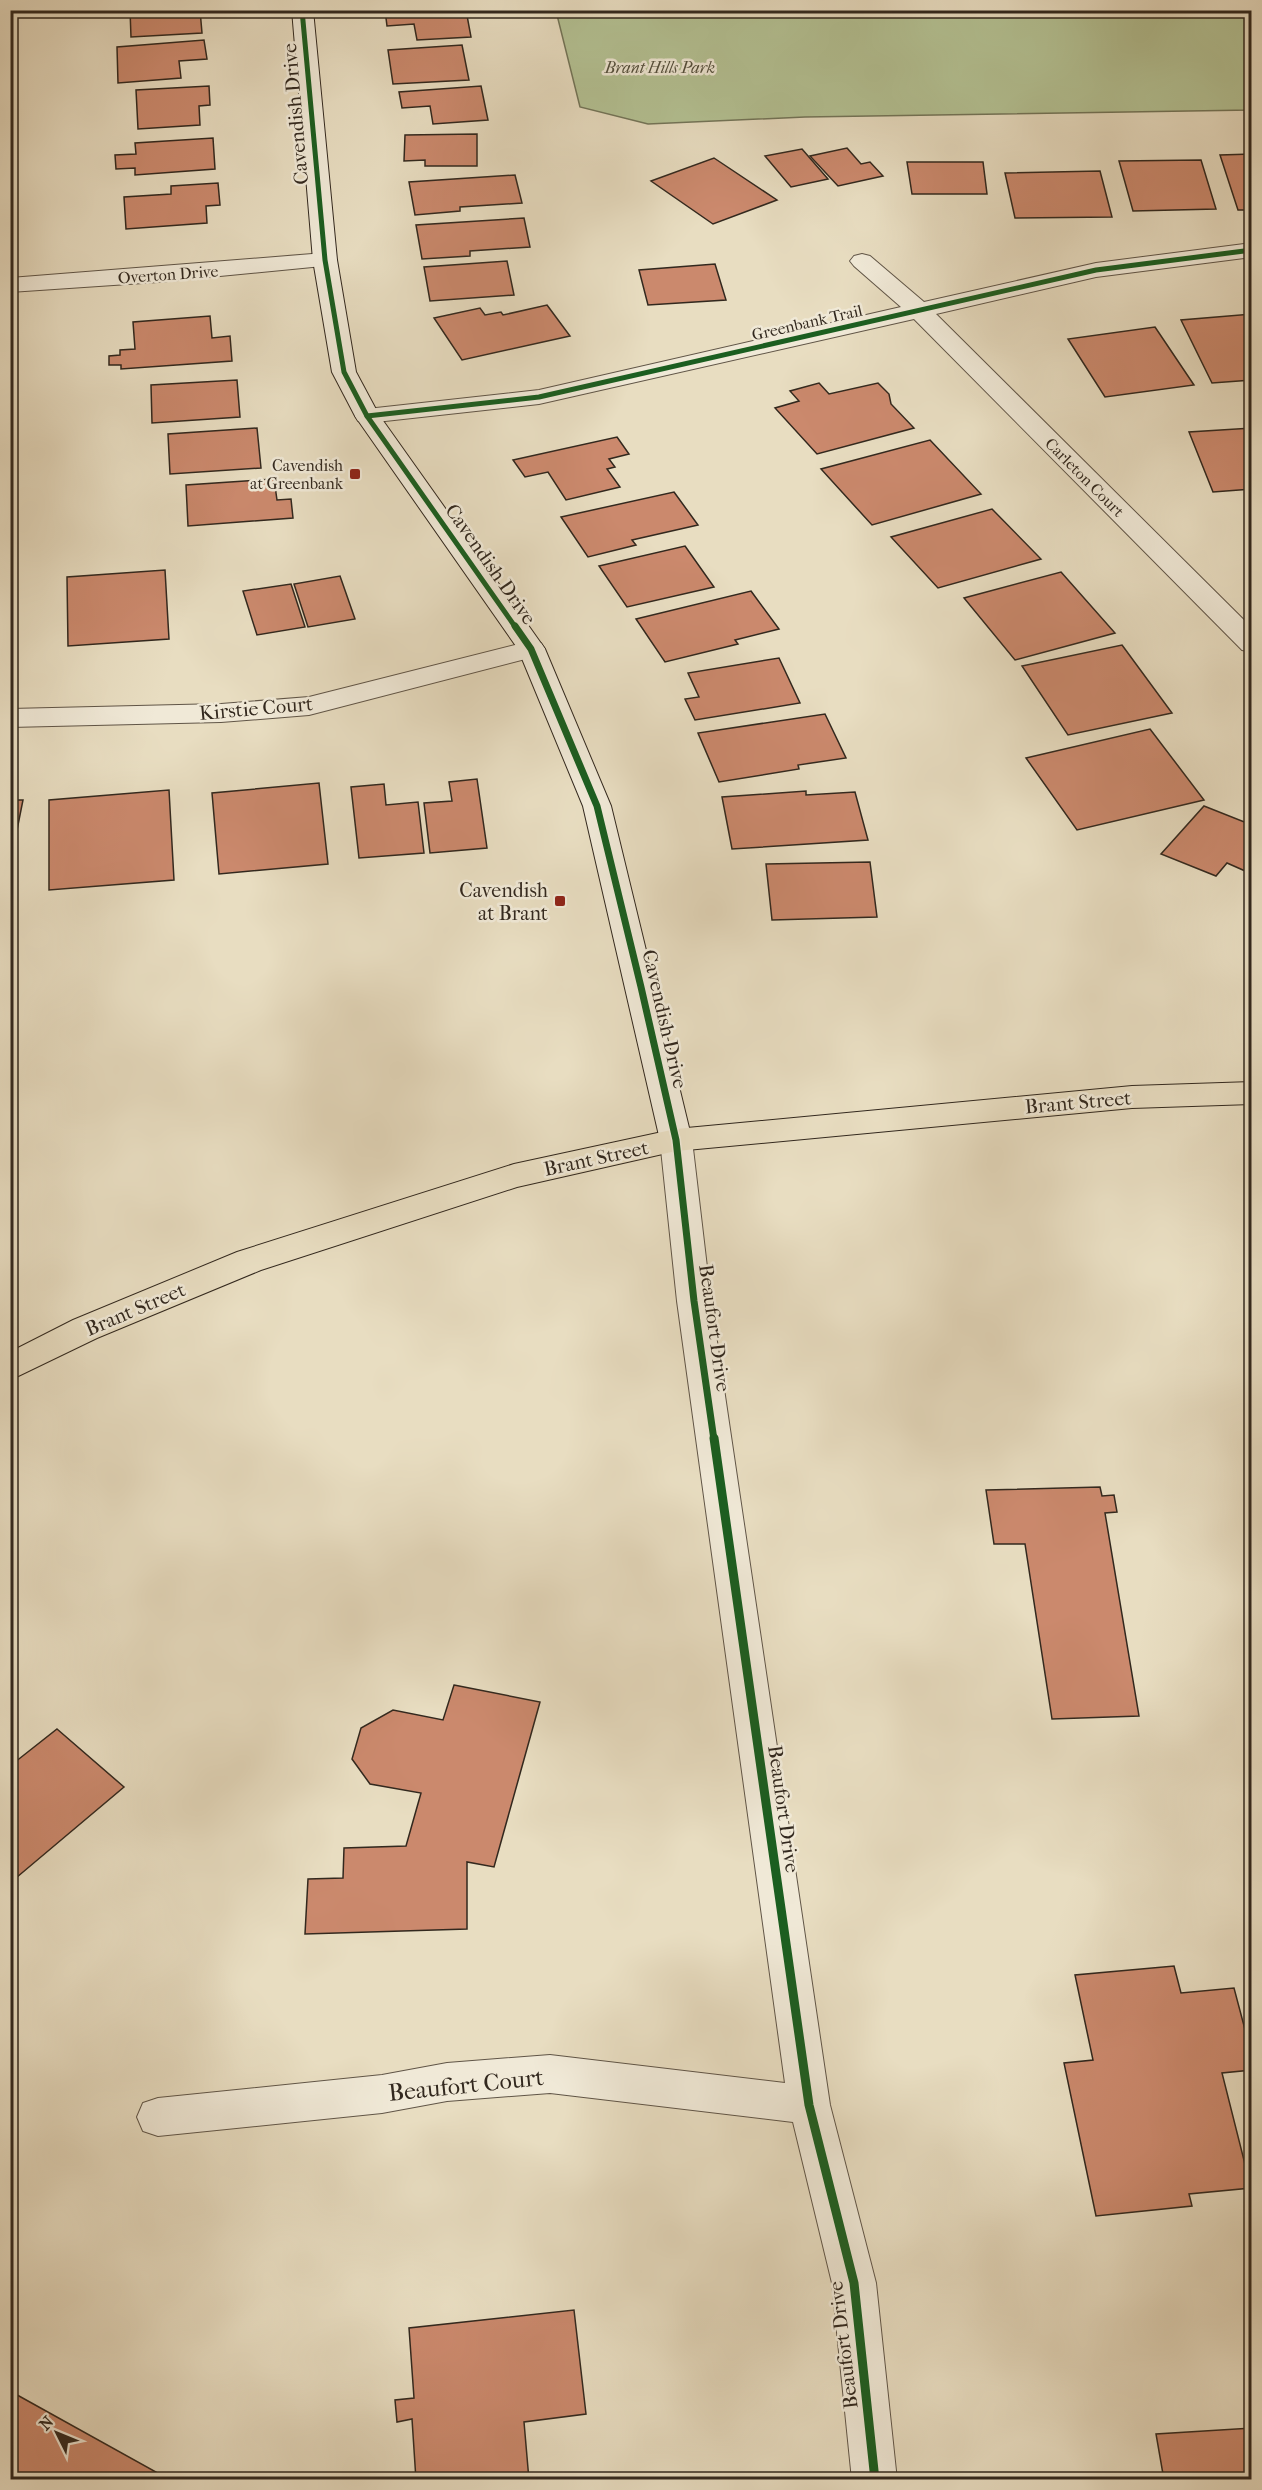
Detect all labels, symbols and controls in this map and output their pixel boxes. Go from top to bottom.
street label: Cavendish Drive [278,42,313,186]
park label: Brant Hills Park [604,58,715,77]
street label: Overton Drive [117,262,219,287]
street label: Greenbank Trail [750,300,865,344]
street label: Carleton Court [1041,434,1128,521]
place label: Cavendish at Greenbank [250,456,344,493]
marker: Cavendish at Greenbank [348,467,362,481]
street label: Cavendish Drive [440,500,541,629]
street label: Kirstie Court [198,692,314,725]
place label: Cavendish at Brant [459,879,549,925]
marker: Cavendish at Brant [553,894,567,908]
street label: Cavendish Drive [637,947,692,1091]
street label: Brant Street [1024,1086,1132,1119]
street label: Brant Street [542,1136,651,1181]
street label: Beaufort Drive [694,1263,735,1393]
street label: Brant Street [82,1278,189,1341]
street label: Beaufort Drive [763,1744,804,1874]
street label: Beaufort Court [387,2063,546,2107]
street label: Beaufort Drive [824,2280,863,2410]
north arrow [27,2403,87,2463]
text: N [35,2412,58,2434]

